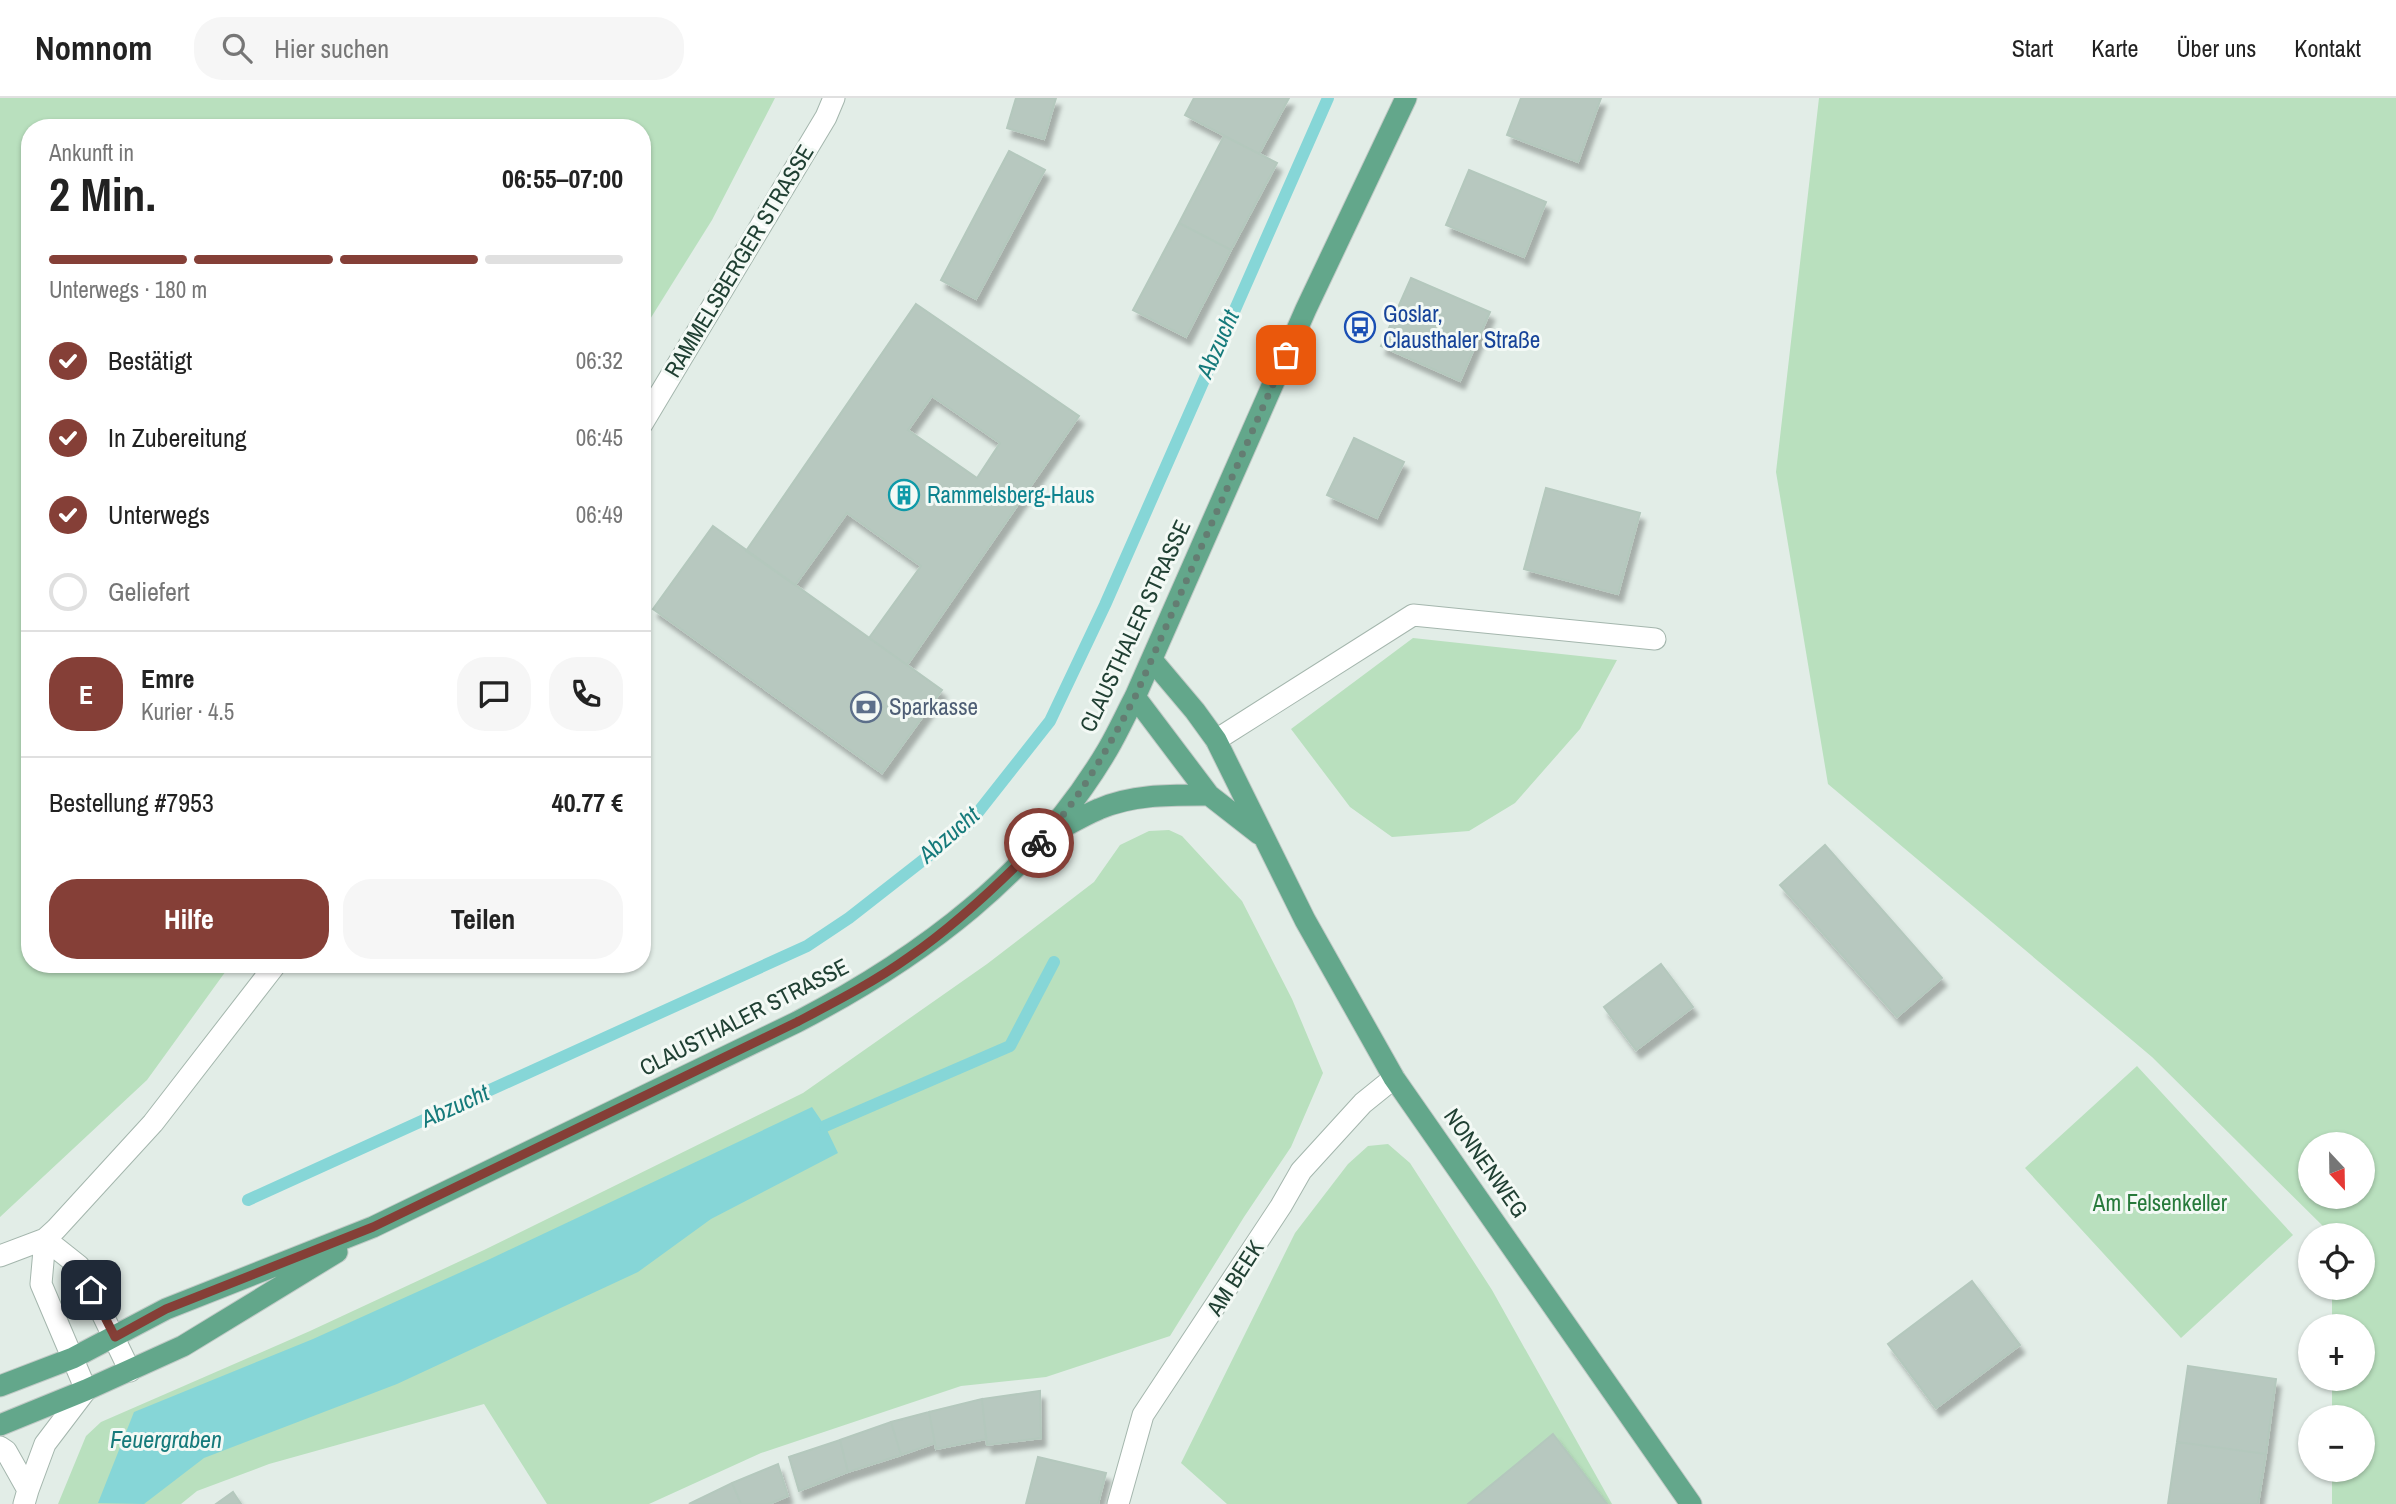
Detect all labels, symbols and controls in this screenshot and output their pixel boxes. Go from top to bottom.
search box [194,17,684,80]
text: Nomnom [35,26,152,70]
icon: search [218,29,256,67]
text: Hier suchen [274,31,389,66]
text: Start [2012,32,2053,64]
text: Karte [2091,32,2138,64]
text: Über uns [2176,32,2256,64]
text: Kontakt [2294,32,2361,64]
text: Ankunft in [49,137,134,168]
street label: RAMMELSBERGER STRASSE [657,139,820,383]
text: 06:55–07:00 [502,161,623,196]
text: 2 Min. [49,163,156,225]
text: Unterwegs · 180 m [49,274,207,305]
place label: Goslar, Clausthaler Straße [1383,298,1540,355]
water label: Abzucht [1188,304,1246,384]
bus stop icon: Goslar, Clausthaler Straße [1343,310,1377,344]
pin [1256,325,1316,385]
icon: bag [1267,336,1305,374]
icon: check [49,342,87,380]
text: Bestätigt [108,343,192,378]
text: 06:32 [576,345,623,376]
icon: check [49,419,87,457]
text: In Zubereitung [108,420,247,455]
text: 06:45 [576,422,623,453]
building icon: Rammelsberg-Haus [887,478,921,512]
place label: Rammelsberg-Haus [927,479,1095,510]
icon: check [49,496,87,534]
text: Unterwegs [108,497,210,532]
text: 06:49 [576,499,623,530]
street label: CLAUSTHALER STRASSE [1072,515,1197,737]
text: Geliefert [108,574,190,609]
button: chat [457,657,531,731]
button: phone [549,657,623,731]
text: Emre [141,661,194,696]
text: E [79,677,93,712]
bank icon: Sparkasse [849,690,883,724]
place label: Sparkasse [889,691,978,722]
text: Kurier · 4.5 [141,696,234,727]
text: Bestellung #7953 [49,785,214,820]
text: 40.77 € [552,785,623,820]
water label: Abzucht [910,799,986,870]
courier [1004,808,1074,878]
icon: bike [1020,824,1058,862]
button: Hilfe [49,879,329,959]
button: Teilen [343,879,623,959]
street label: CLAUSTHALER STRASSE [634,950,854,1083]
water label: Abzucht [415,1076,494,1135]
street label: NONNENWEG [1437,1102,1535,1224]
north arrow [2298,1132,2375,1209]
map controls [2298,1132,2375,1482]
park label: Am Felsenkeller [2092,1187,2228,1218]
button: locate [2298,1223,2375,1300]
street label: AM BEEK [1198,1234,1271,1322]
pin [61,1260,121,1320]
icon: home [72,1271,110,1309]
button: + [2298,1314,2375,1391]
button: − [2298,1405,2375,1482]
water label: Feuergraben [110,1423,222,1455]

